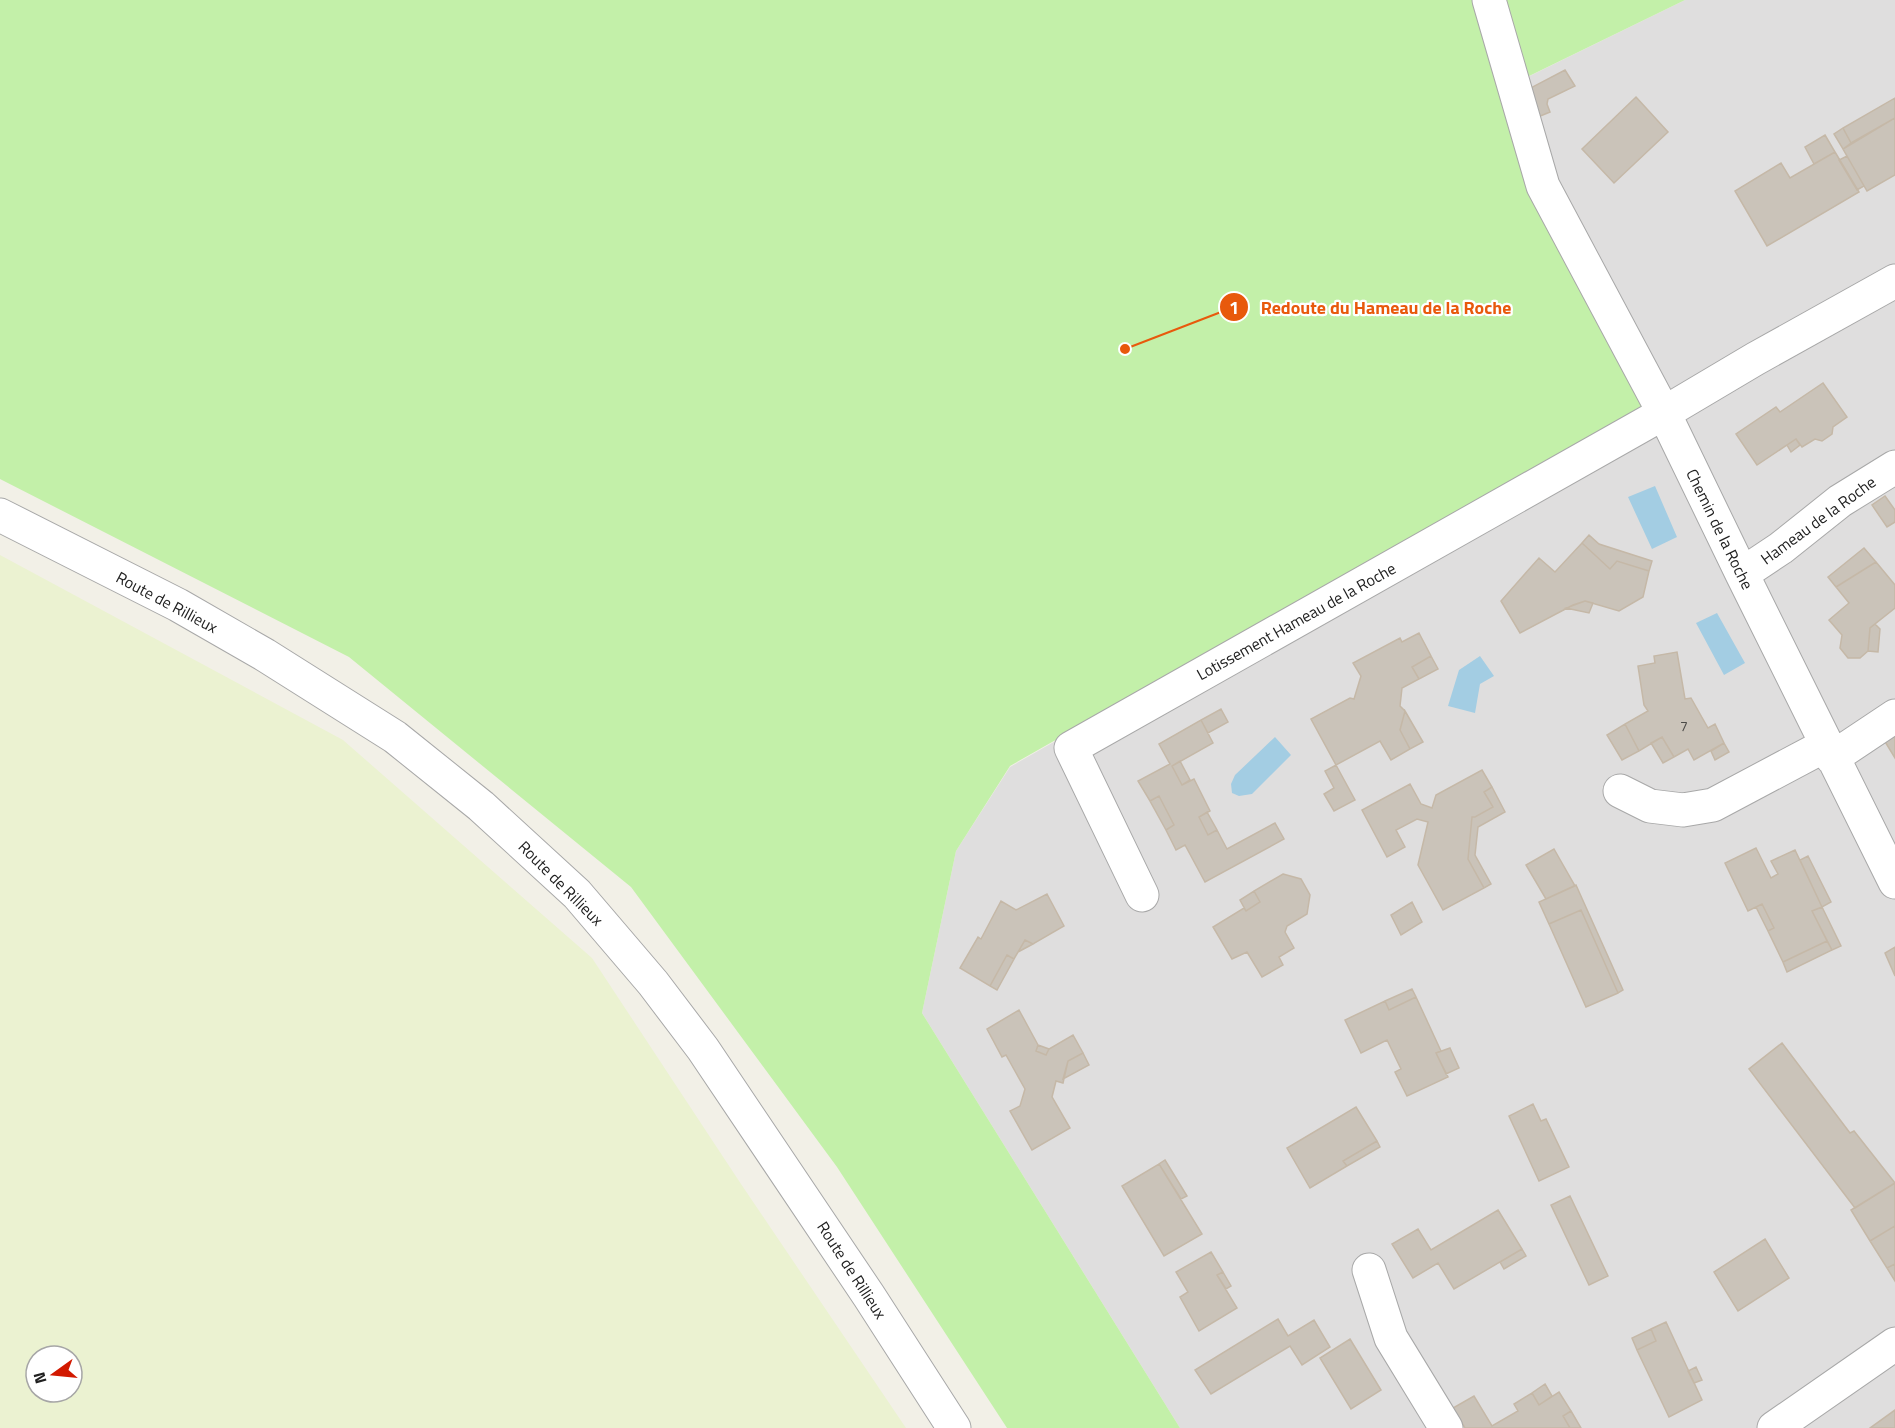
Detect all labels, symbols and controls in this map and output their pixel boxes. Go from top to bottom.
callout: Redoute du Hameau de la Roche [1219,289,1523,325]
text: 1 [1229,294,1239,321]
text: Redoute du Hameau de la Roche [1261,294,1511,321]
street label: Chemin de la Roche [1680,465,1760,593]
street label: Hameau de la Roche [1755,470,1881,570]
street label: Lotissement Hameau de la Roche [1192,556,1400,686]
street label: Route de Rillieux [112,565,222,639]
house number: 7 [1680,715,1688,736]
street label: Route de Rillieux [513,835,609,931]
street label: Route de Rillieux [811,1216,893,1324]
north arrow [24,1344,84,1404]
text: N [26,1369,53,1386]

